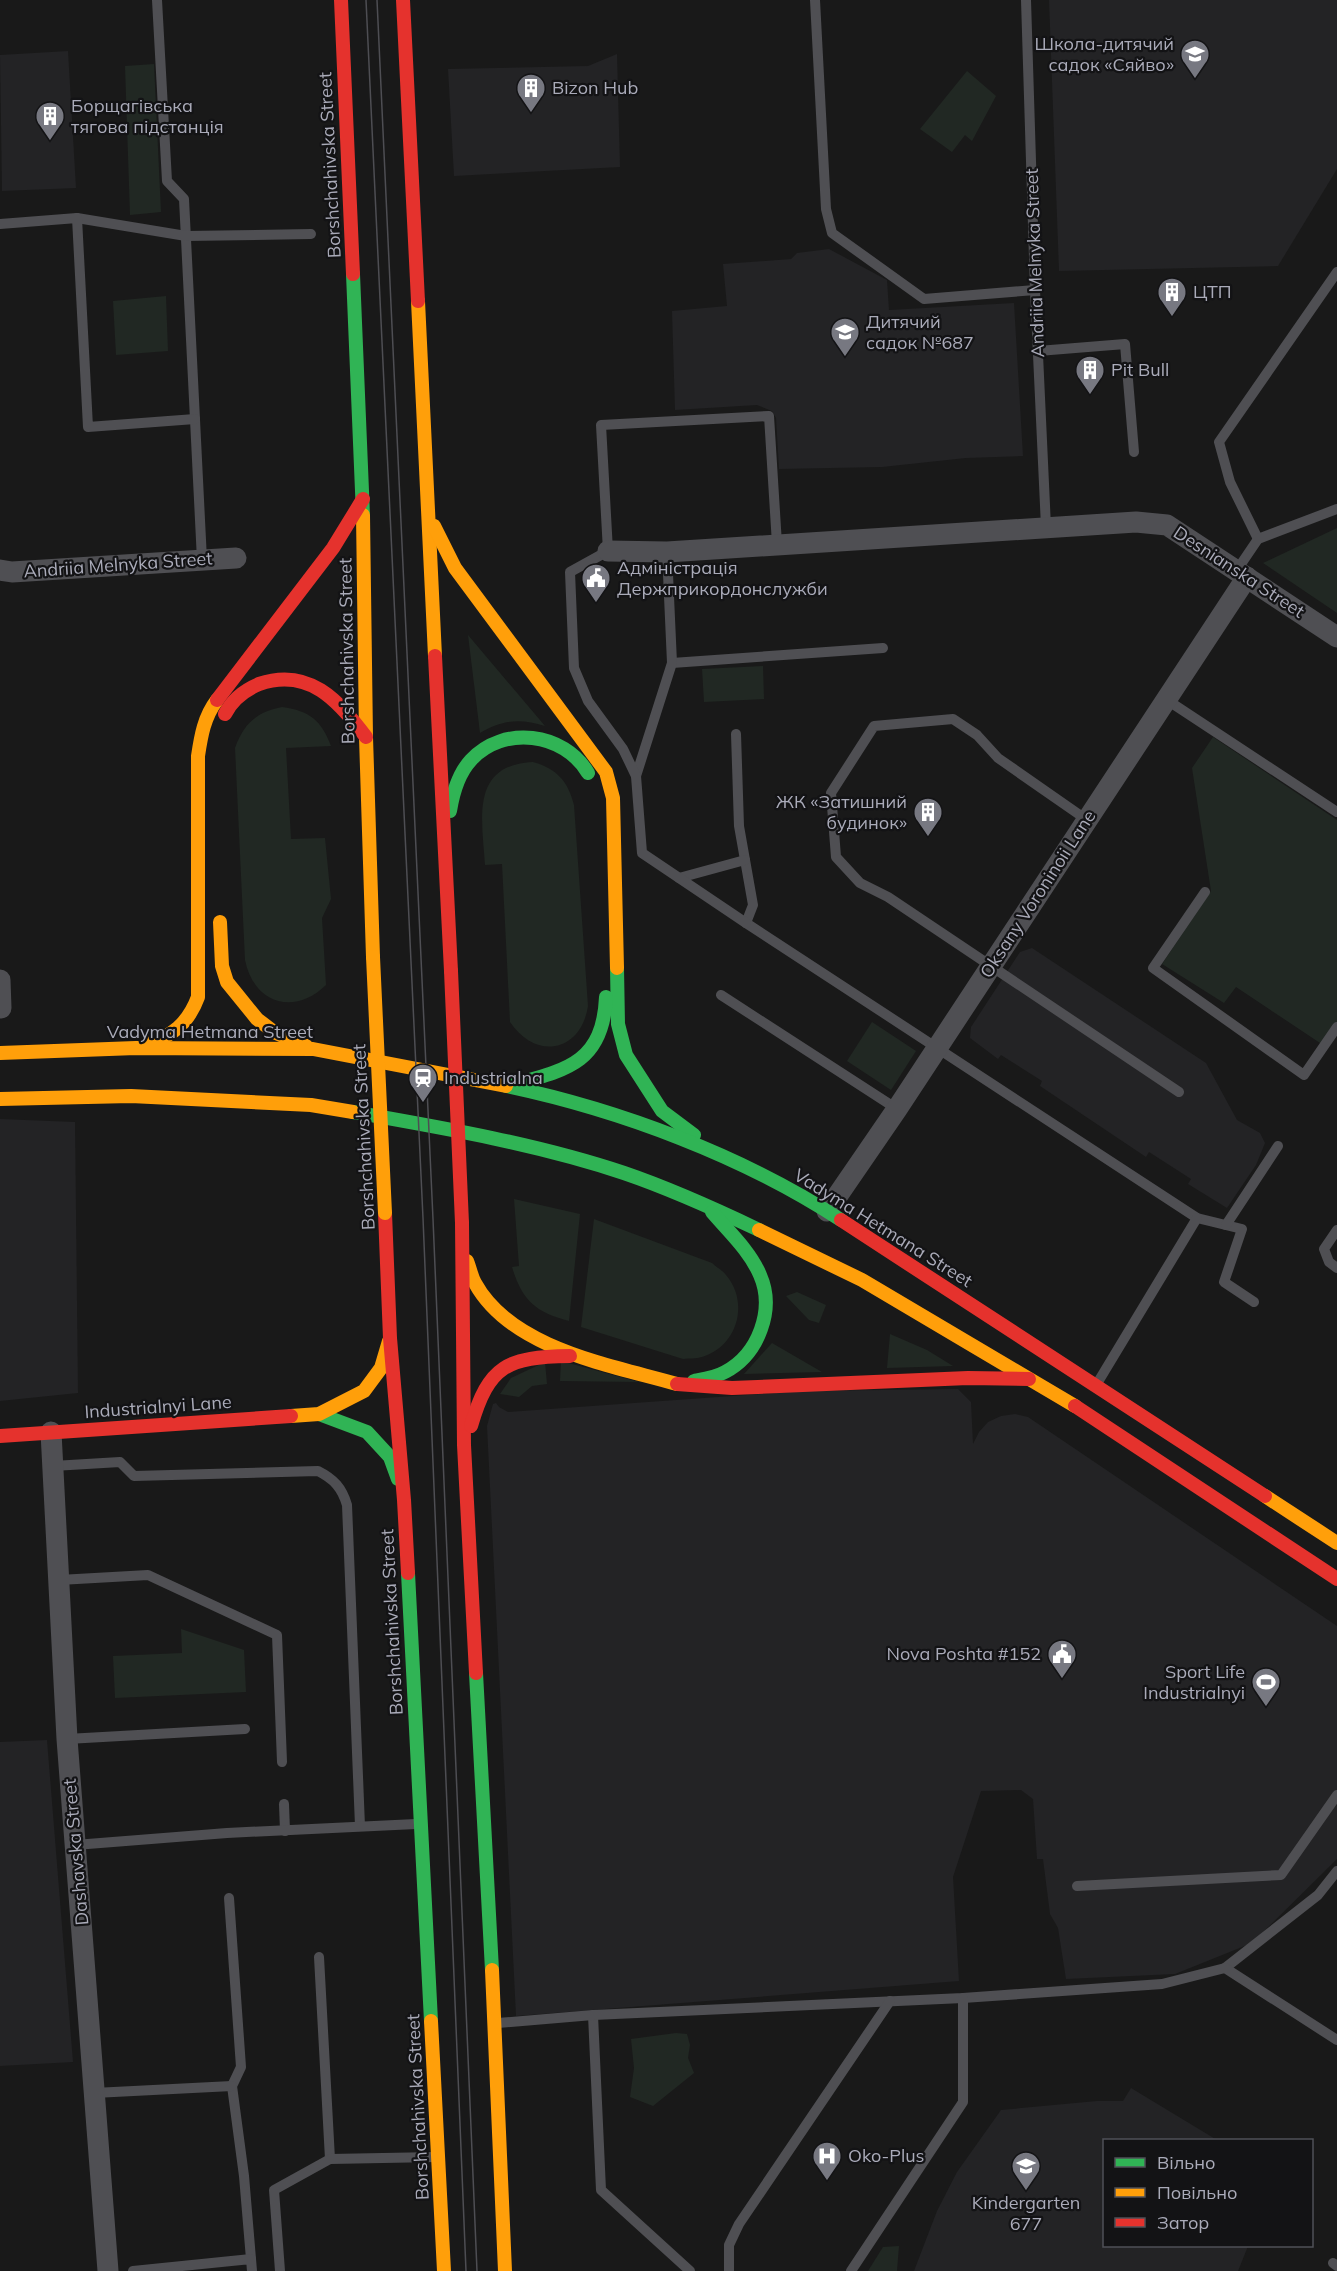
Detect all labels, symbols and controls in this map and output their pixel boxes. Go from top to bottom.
place label: Школа-дитячий садок «Сяйво» [1034,32,1174,76]
school or university icon: Школа-дитячий садок «Сяйво» [1179,38,1211,80]
street label: Borshchahivska Street [313,71,346,259]
building icon: Bizon Hub [515,72,547,114]
place label: Bizon Hub [552,76,638,99]
place label: Борщагівська тягова підстанція [71,94,224,138]
building icon: Борщагівська тягова підстанція [34,100,66,142]
street label: Andriia Melnyka Street [1020,168,1049,358]
building icon: ЦТП [1156,276,1188,318]
place label: ЦТП [1193,280,1232,303]
place label: Дитячий садок №687 [866,310,974,354]
school or university icon: Дитячий садок №687 [829,316,861,358]
building icon: Pit Bull [1074,354,1106,396]
place label: Pit Bull [1111,358,1169,381]
street label: Desnianska Street [1169,521,1309,623]
street label: Andriia Melnyka Street [23,546,213,583]
place label: Адміністрація Держприкордонслужби [617,556,828,600]
street label: Borshchahivska Street [333,558,360,744]
public building icon: Адміністрація Держприкордонслужби [580,562,612,604]
place label: ЖК «Затишний будинок» [776,790,907,834]
building icon: ЖК «Затишний будинок» [912,796,944,838]
street label: Oksany Voroninoii Lane [975,805,1101,982]
street label: Vadyma Hetmana Street [107,1020,313,1043]
street label: Borshchahivska Street [347,1043,380,1231]
station icon: Industrialna [407,1062,439,1104]
place label: Industrialna [444,1066,543,1089]
street label: Vadyma Hetmana Street [790,1163,977,1292]
street label: Industrialnyi Lane [84,1390,232,1423]
street label: Borshchahivska Street [375,1528,408,1716]
public building icon: Nova Poshta #152 [1046,1638,1078,1680]
place label: Nova Poshta #152 [886,1642,1041,1665]
place label: Sport Life Industrialnyi [1143,1660,1245,1704]
sports icon: Sport Life Industrialnyi [1250,1666,1282,1708]
street label: Dashavska Street [58,1778,93,1926]
street label: Borshchahivska Street [401,2013,434,2201]
legend [1103,2139,1313,2247]
hospital icon: Oko-Plus [811,2140,843,2182]
place label: Oko-Plus [848,2144,925,2167]
school or university icon: Kindergarten 677 [1010,2150,1042,2192]
text: Вільно [1157,2151,1215,2174]
text: Повільно [1157,2181,1237,2204]
place label: Kindergarten 677 [972,2191,1080,2235]
text: Затор [1157,2211,1209,2234]

